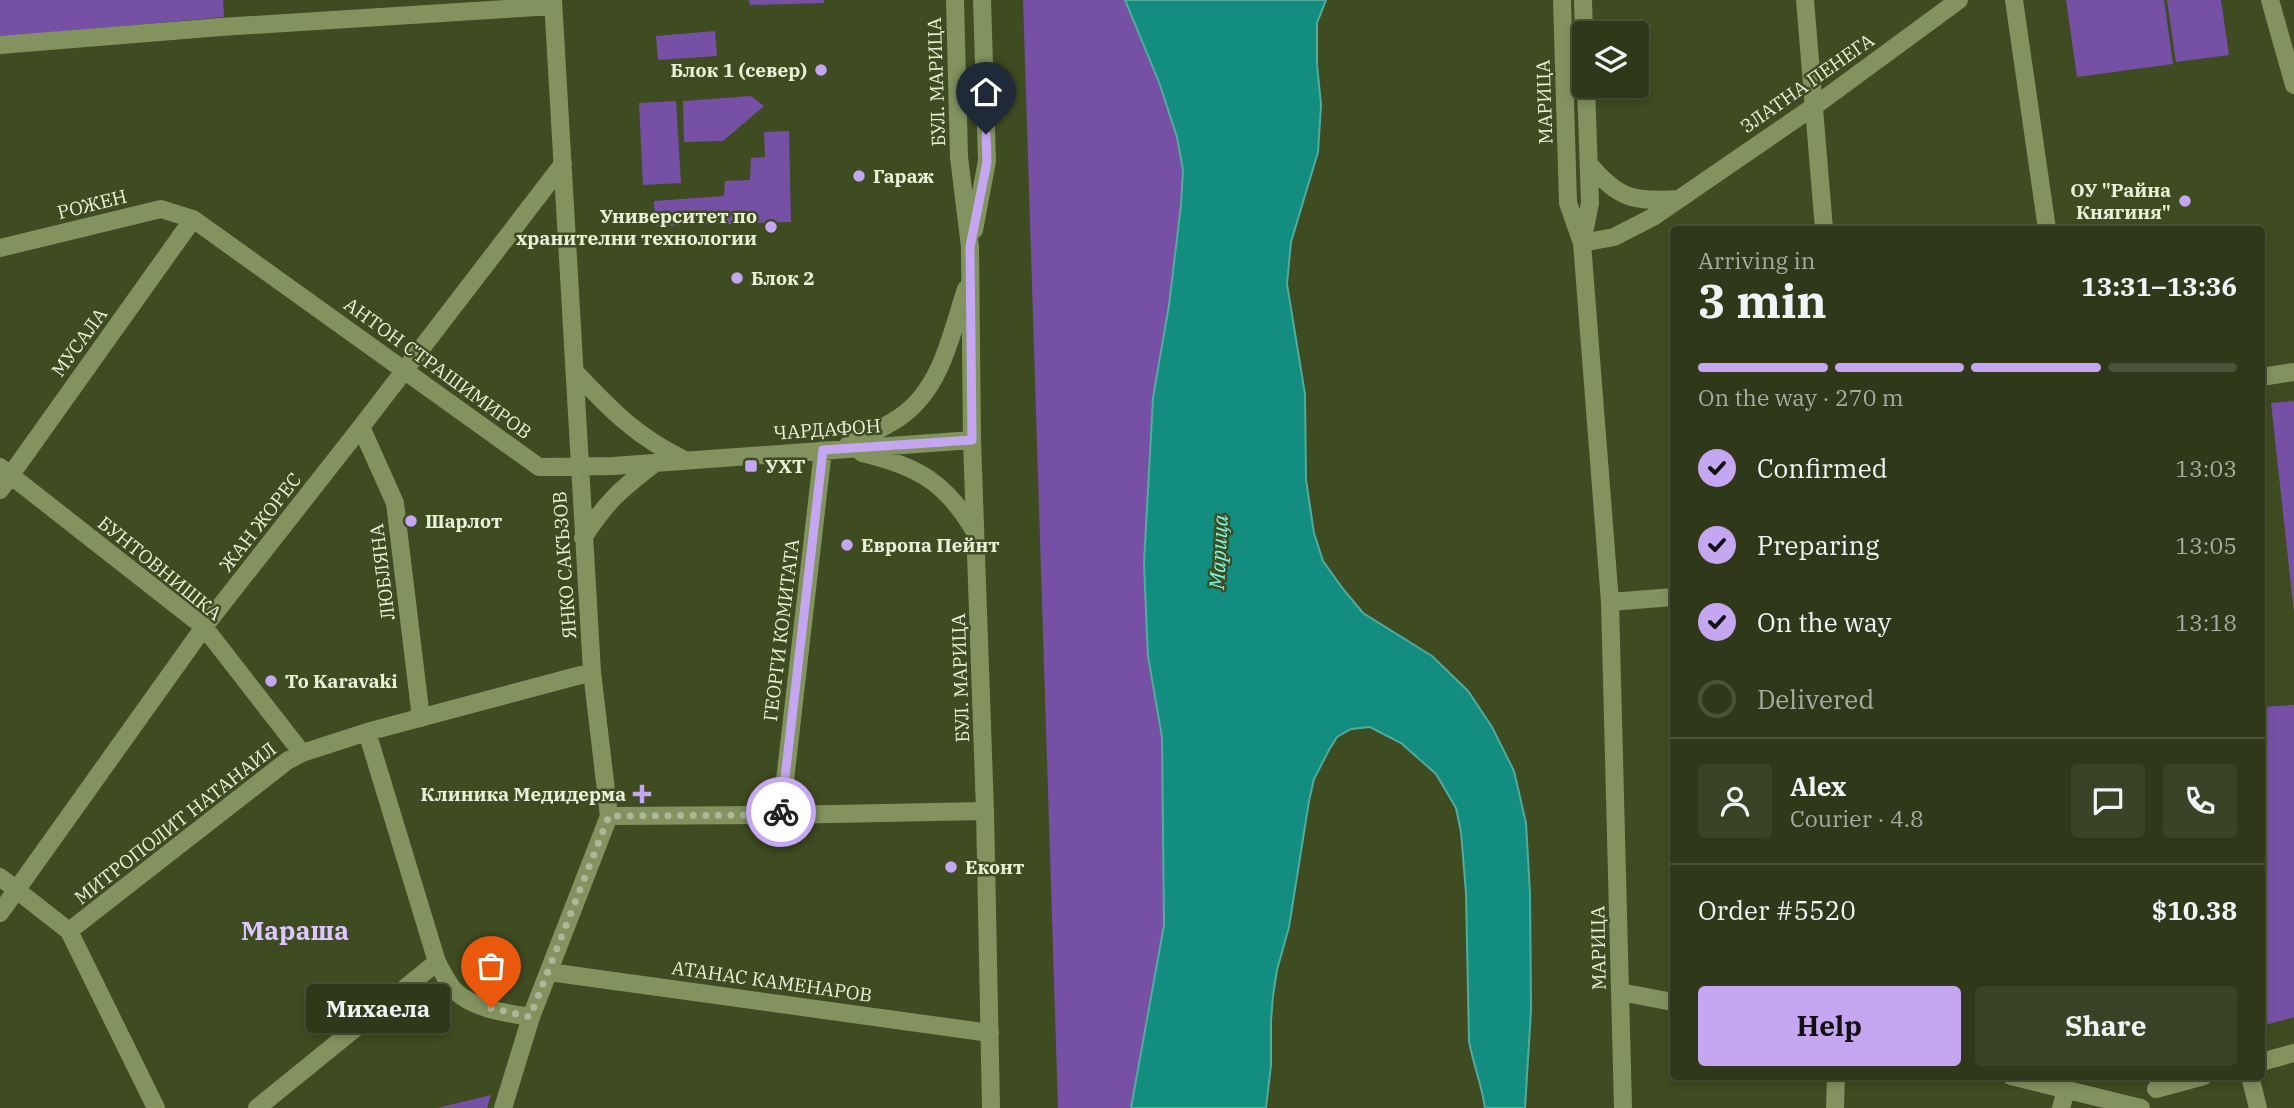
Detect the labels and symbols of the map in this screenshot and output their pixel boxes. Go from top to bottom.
street label: БУЛ. МАРИЦА [922,17,950,147]
street label: ЗЛАТНА ПЕНЕГА [1735,28,1879,138]
place label: Блок 1 (север) [670,58,807,82]
street label: МАРИЦА [1531,59,1557,145]
marker: Блок 1 (север) [813,62,829,78]
pin [956,62,1016,134]
place label: Гараж [873,164,935,188]
marker: Гараж [851,168,867,184]
place label: ОУ "Райна Княгиня" [2070,178,2171,224]
street label: РОЖЕН [55,184,129,224]
marker: ОУ "Райна Княгиня" [2177,193,2193,209]
place label: Университет по хранителни технологии [516,204,757,250]
marker: Университет по хранителни технологии [763,219,779,235]
place label: Блок 2 [751,266,815,290]
marker: Блок 2 [729,270,745,286]
street label: АНТОН СТРАШИМИРОВ [340,292,536,444]
street label: МУСАЛА [46,303,112,381]
street label: ЧАРДАФОН [773,413,881,445]
place label: УХТ [765,454,806,478]
marker: УХТ [743,458,759,474]
street label: ЖАН ЖОРЕС [214,468,306,576]
street label: ЯНКО САКЪЗОВ [547,490,581,640]
place label: Шарлот [425,509,502,533]
street label: БУНТОВНИШКА [93,511,227,625]
marker: Шарлот [403,513,419,529]
water label: Марица [1202,513,1234,591]
street label: ЛЮБЛЯНА [364,522,400,622]
place label: Европа Пейнт [861,533,1000,557]
street label: ГЕОРГИ КОМИТАТА [758,537,804,723]
marker: Европа Пейнт [839,537,855,553]
street label: БУЛ. МАРИЦА [946,613,974,743]
place label: To Karavaki [285,669,398,693]
marker: To Karavaki [263,673,279,689]
street label: МИТРОПОЛИТ НАТАНАИЛ [69,737,281,909]
courier [746,777,816,847]
place label: Клиника Медидерма [421,782,626,806]
marker: Клиника Медидерма [632,784,652,804]
place label: Еконт [965,855,1024,879]
marker: Еконт [943,859,959,875]
street label: МАРИЦА [1585,906,1611,990]
district label: Мараша [241,913,349,947]
pin [461,936,521,1008]
street label: АТАНАС КАМЕНАРОВ [670,955,874,1007]
callout: Михаела [306,984,449,1032]

